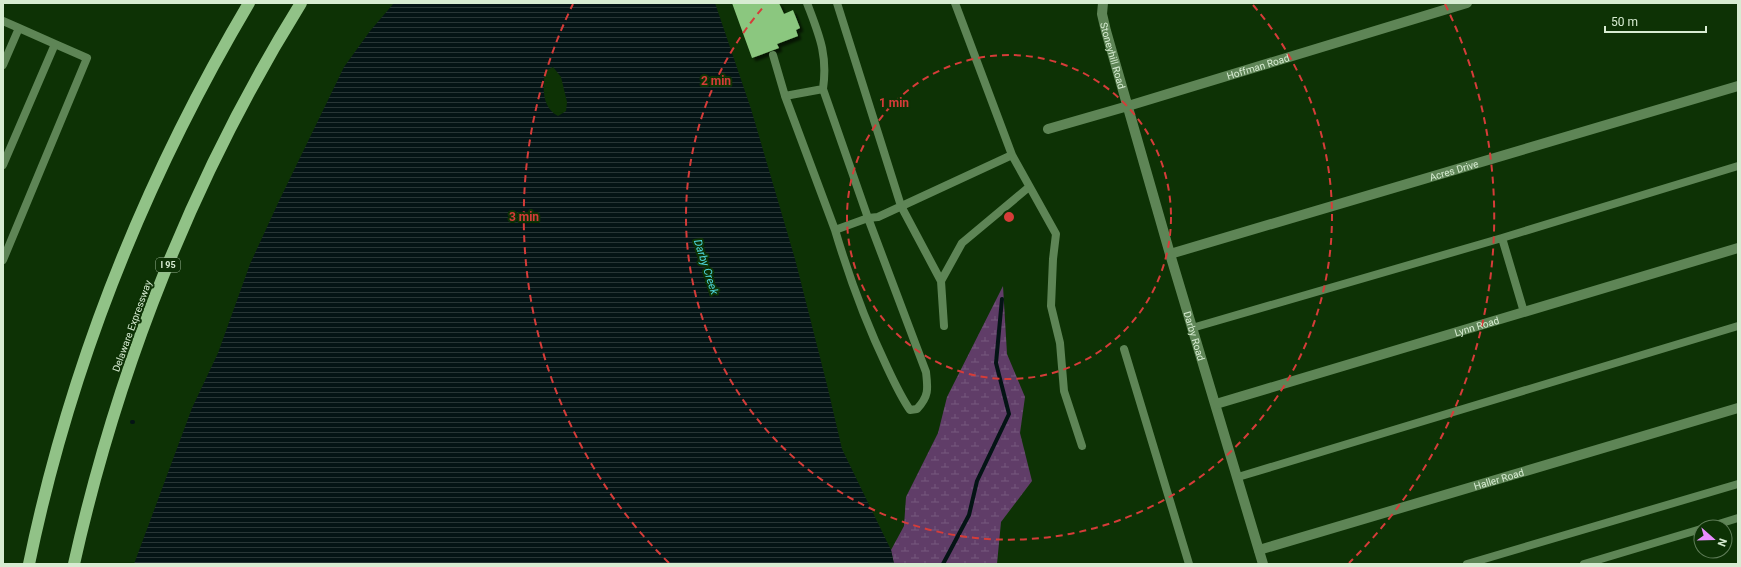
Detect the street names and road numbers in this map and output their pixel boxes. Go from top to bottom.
street label: Stoneyhill Road [1099,21,1128,90]
street label: Hoffman Road [1225,52,1291,81]
street label: Acres Drive [1428,158,1480,182]
road number: I 95 [156,258,180,272]
street label: Delaware Expressway [110,278,154,373]
street label: Darby Road [1182,310,1207,362]
street label: Lynn Road [1453,314,1500,338]
street label: Haller Road [1472,466,1525,492]

